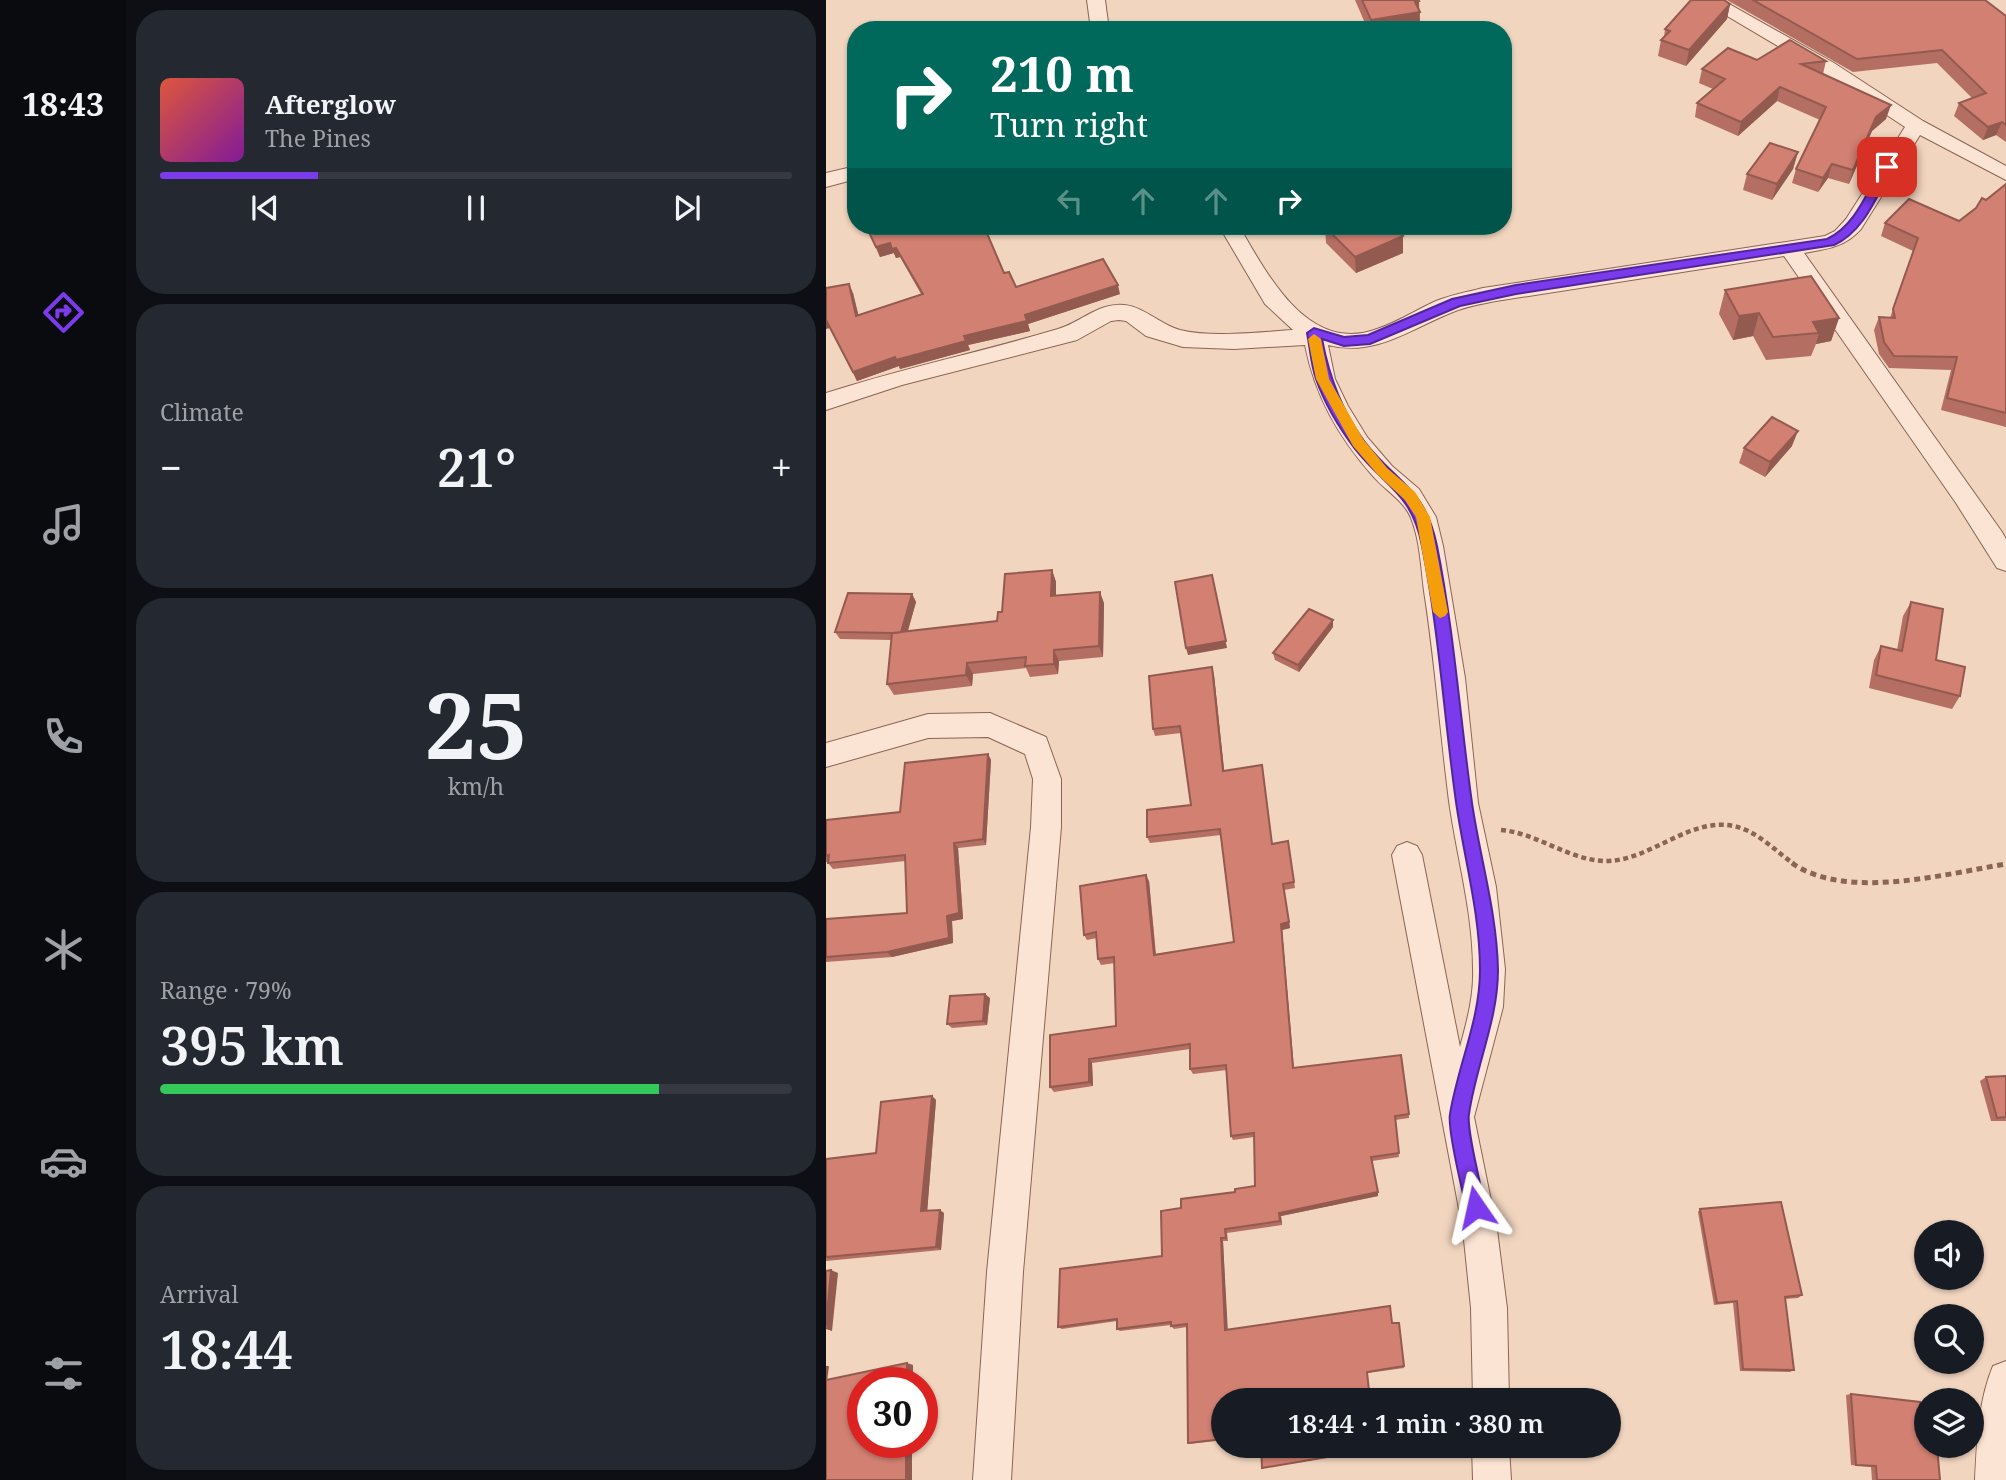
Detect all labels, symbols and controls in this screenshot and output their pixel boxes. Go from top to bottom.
text: 210 m [990,40,1134,106]
icon: right [875,49,966,140]
text: 18:43 [22,82,104,125]
text: Afterglow [265,86,396,122]
text: Turn right [990,103,1148,146]
text: The Pines [265,122,371,154]
pin [1857,137,1917,197]
icon: arrive [1868,148,1906,186]
icon: left [1051,182,1089,220]
icon: ahead [1124,182,1162,220]
icon: ahead [1197,182,1235,220]
icon: right [1270,182,1308,220]
icon: previous [246,189,284,227]
icon: pause [457,189,495,227]
icon: next [668,189,706,227]
icon: directions [39,288,88,337]
text: Climate [160,396,244,428]
text: 21° [437,431,516,502]
text: − [160,441,182,493]
text: + [771,441,792,493]
icon: music [39,500,88,549]
text: 25 [425,662,527,786]
icon: phone [39,712,88,761]
text: km/h [448,770,504,802]
icon: climate [39,925,88,974]
text: Range · 79% [160,974,292,1006]
text: 395 km [160,1009,344,1080]
icon: car [39,1137,88,1186]
position arrow [1439,1170,1513,1244]
map controls [1914,1220,1984,1458]
button: sound [1914,1220,1984,1290]
text: Arrival [160,1278,239,1310]
button: search [1914,1304,1984,1374]
text: 18:44 [160,1313,293,1384]
icon: filters [39,1349,88,1398]
speed limit sign: 30 [847,1367,938,1458]
button: layers [1914,1388,1984,1458]
text: 18:44 · 1 min · 380 m [1288,1405,1544,1441]

